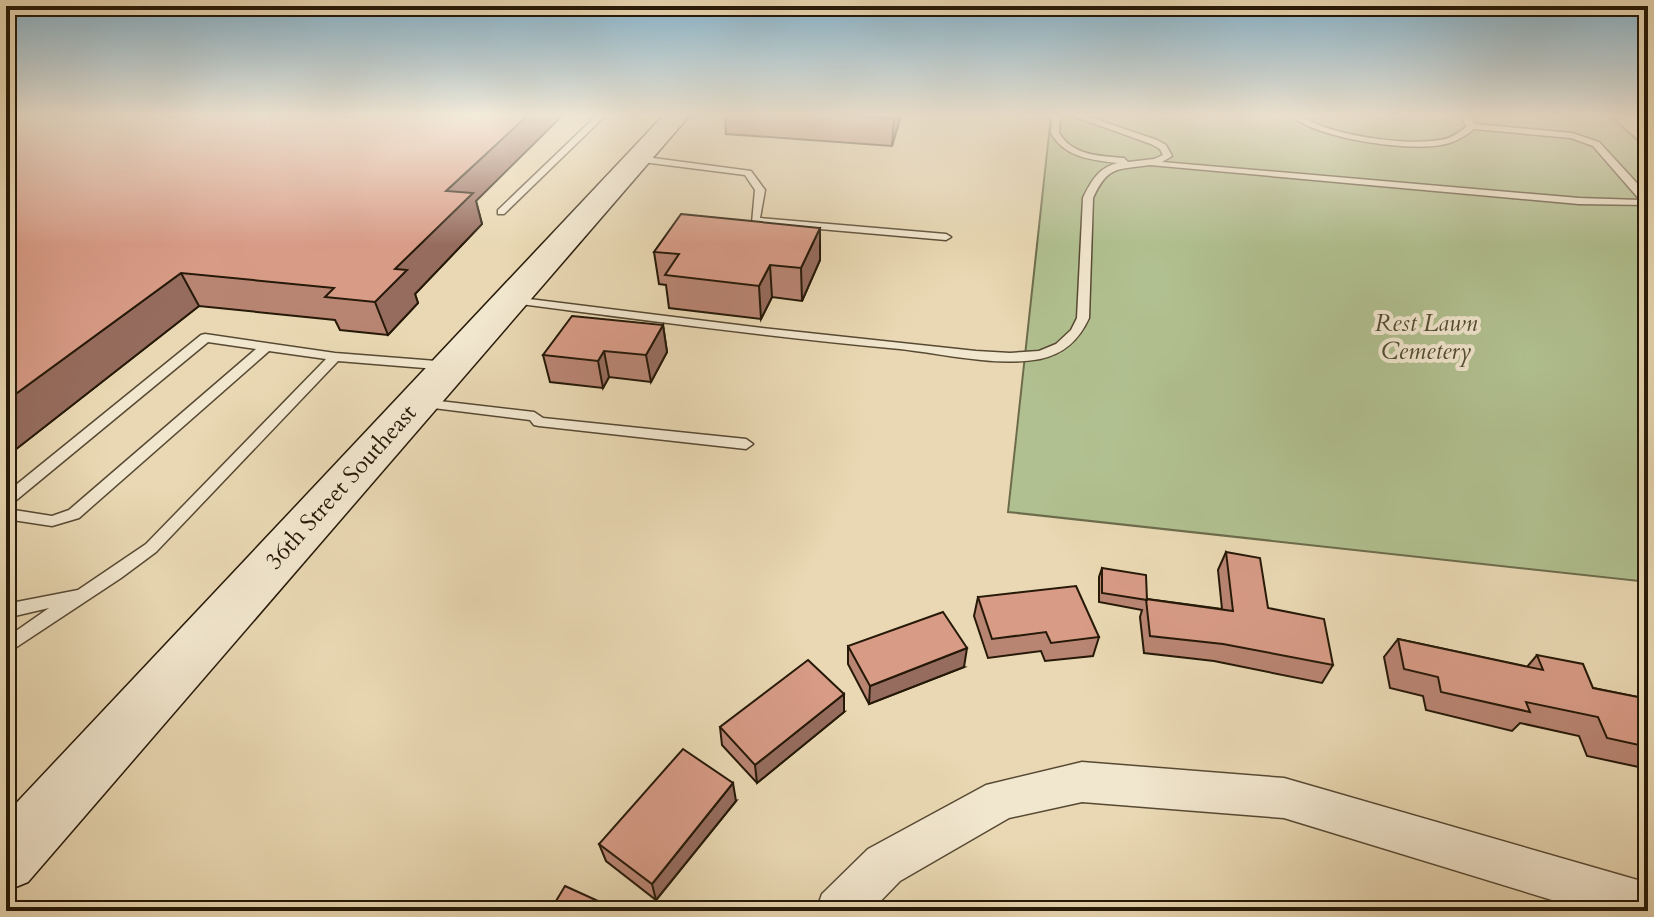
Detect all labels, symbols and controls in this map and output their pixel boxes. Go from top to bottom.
park label: Rest Lawn Cemetery [1375,307,1478,368]
street label: 36th Street Southeast [258,397,424,577]

